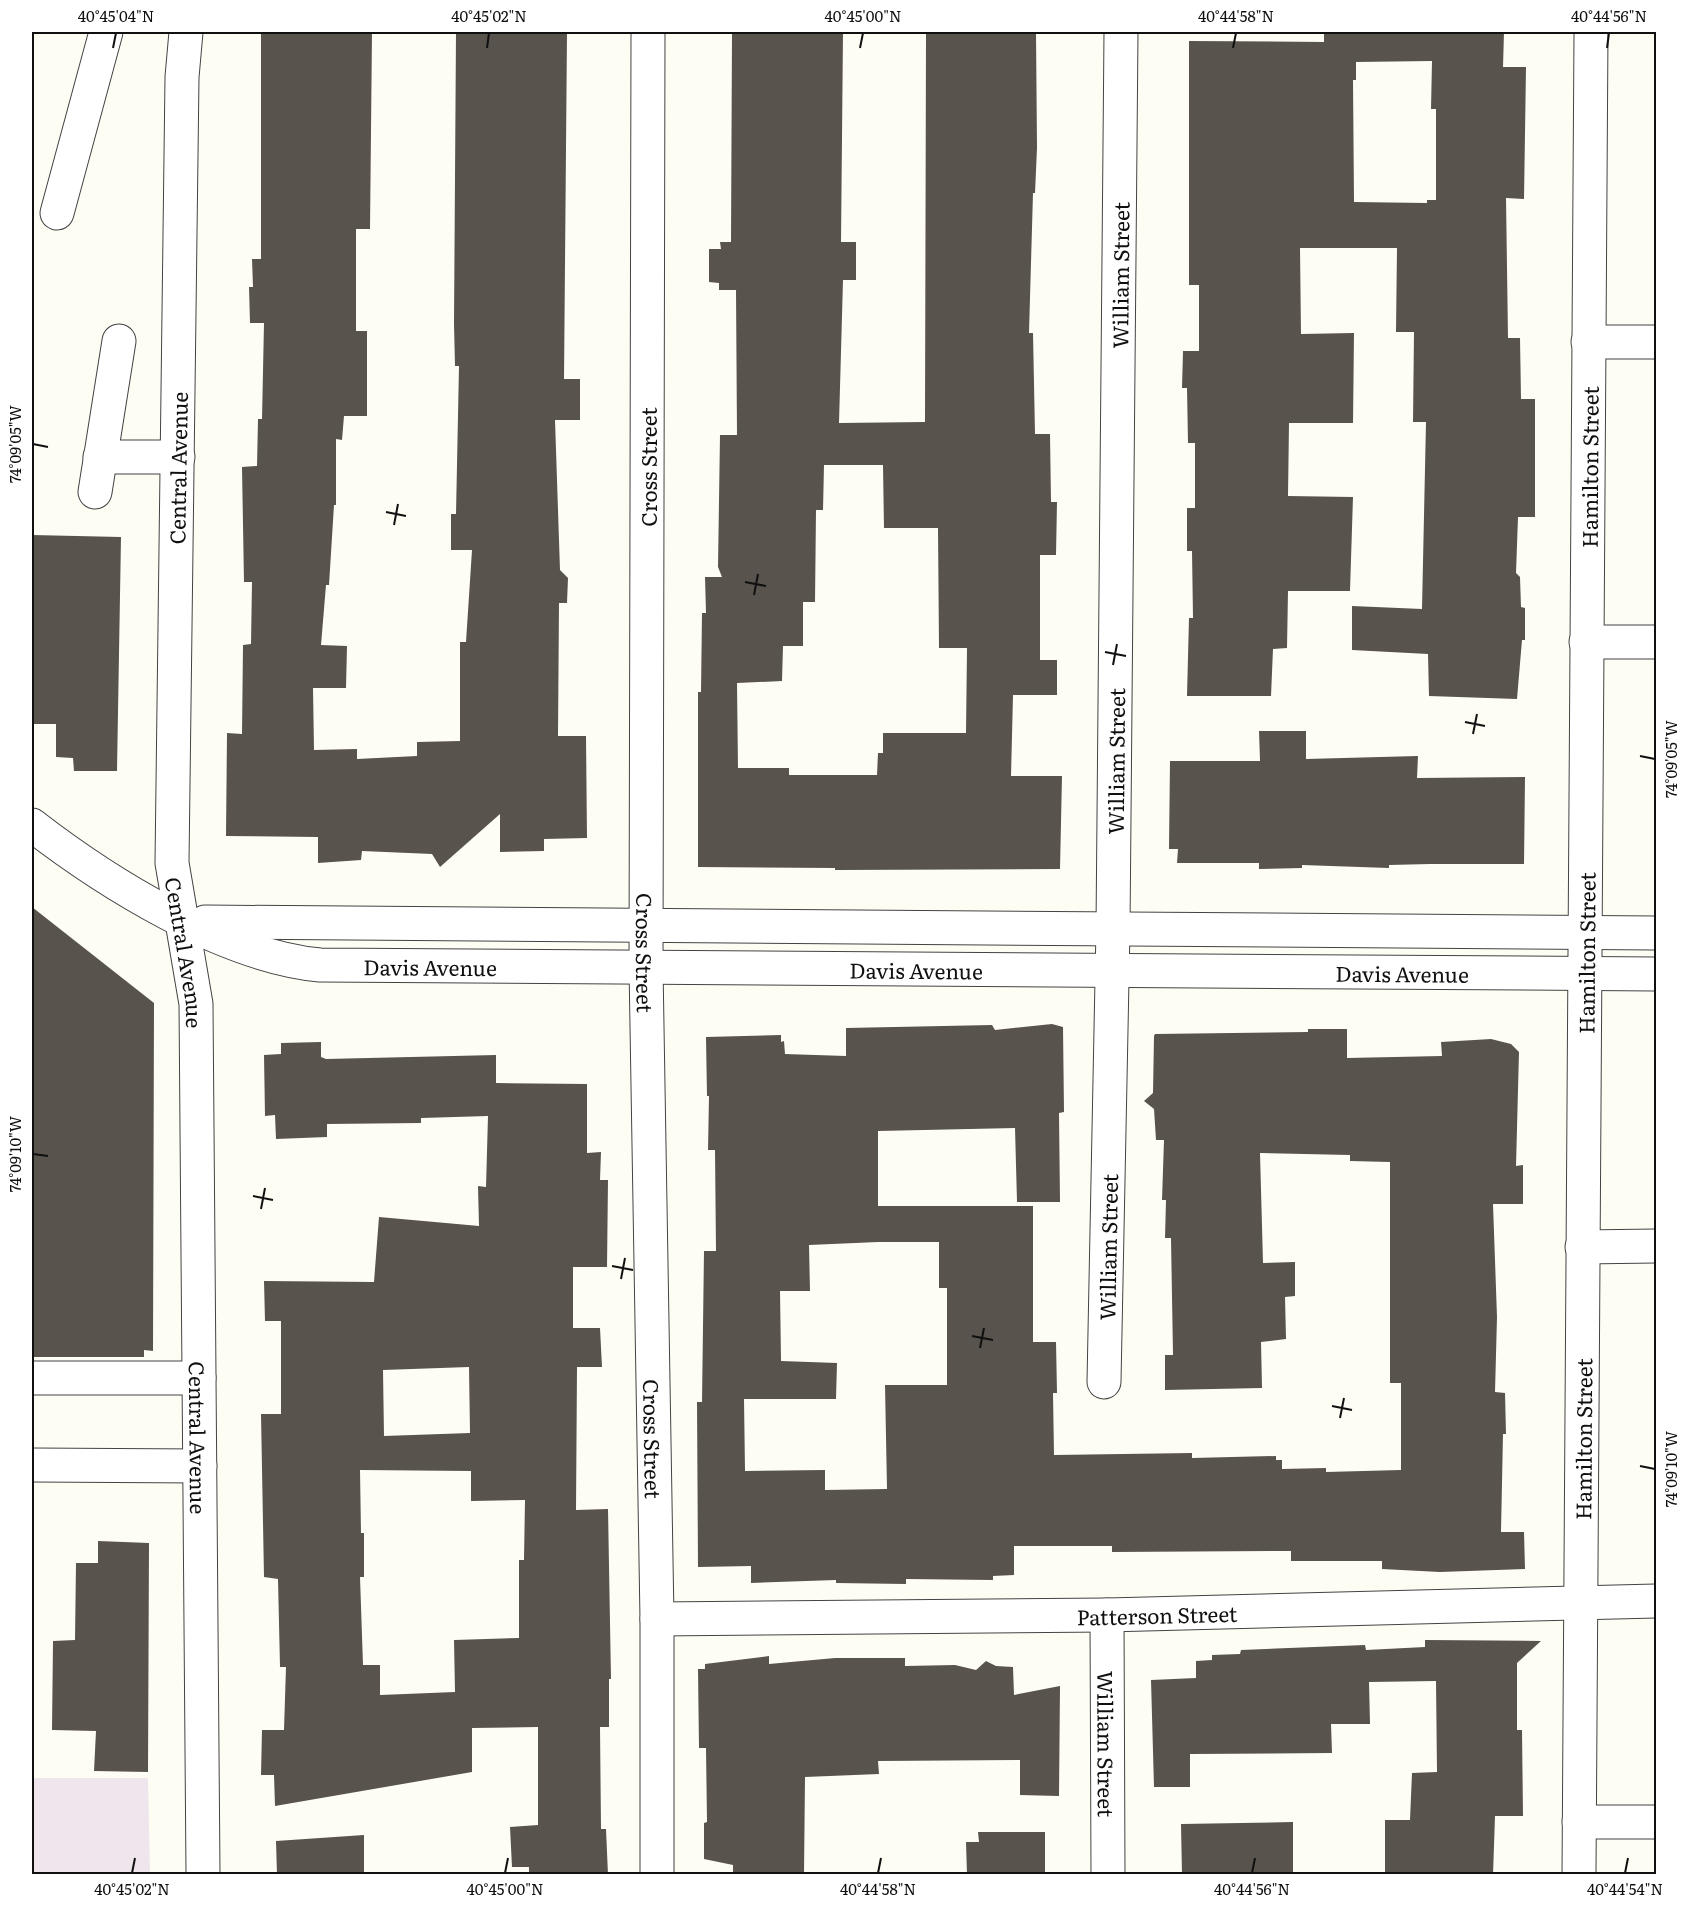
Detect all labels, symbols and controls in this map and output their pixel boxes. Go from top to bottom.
text: 40°45'04"N [78,4,154,27]
text: 40°45'02"N [451,4,527,27]
text: 40°45'00"N [825,4,901,27]
text: 40°44'58"N [1198,4,1274,27]
text: 40°44'56"N [1571,4,1647,27]
street label: William Street [1103,201,1135,348]
street label: Hamilton Street [1572,386,1604,548]
street label: Central Avenue [160,391,194,545]
text: 74°09'05"W [3,404,26,483]
street label: Cross Street [632,407,663,527]
street label: William Street [1098,687,1131,834]
text: 74°09'05"W [1659,719,1682,798]
street label: Hamilton Street [1569,872,1601,1034]
street label: Central Avenue [159,874,212,1028]
street label: Cross Street [630,893,662,1014]
street label: Davis Avenue [363,950,497,982]
street label: Davis Avenue [849,953,983,985]
street label: Davis Avenue [1335,956,1469,988]
text: 74°09'10"W [3,1115,26,1192]
street label: William Street [1090,1173,1124,1321]
street label: Hamilton Street [1566,1358,1598,1520]
street label: Central Avenue [183,1361,216,1514]
street label: Cross Street [637,1379,670,1500]
text: 74°09'10"W [1659,1430,1682,1507]
street label: Patterson Street [1076,1596,1238,1631]
street label: William Street [1092,1671,1123,1818]
text: 40°45'02"N [94,1877,170,1900]
text: 40°45'00"N [467,1877,543,1900]
text: 40°44'58"N [840,1877,916,1900]
text: 40°44'56"N [1214,1877,1290,1900]
text: 40°44'54"N [1587,1877,1663,1900]

